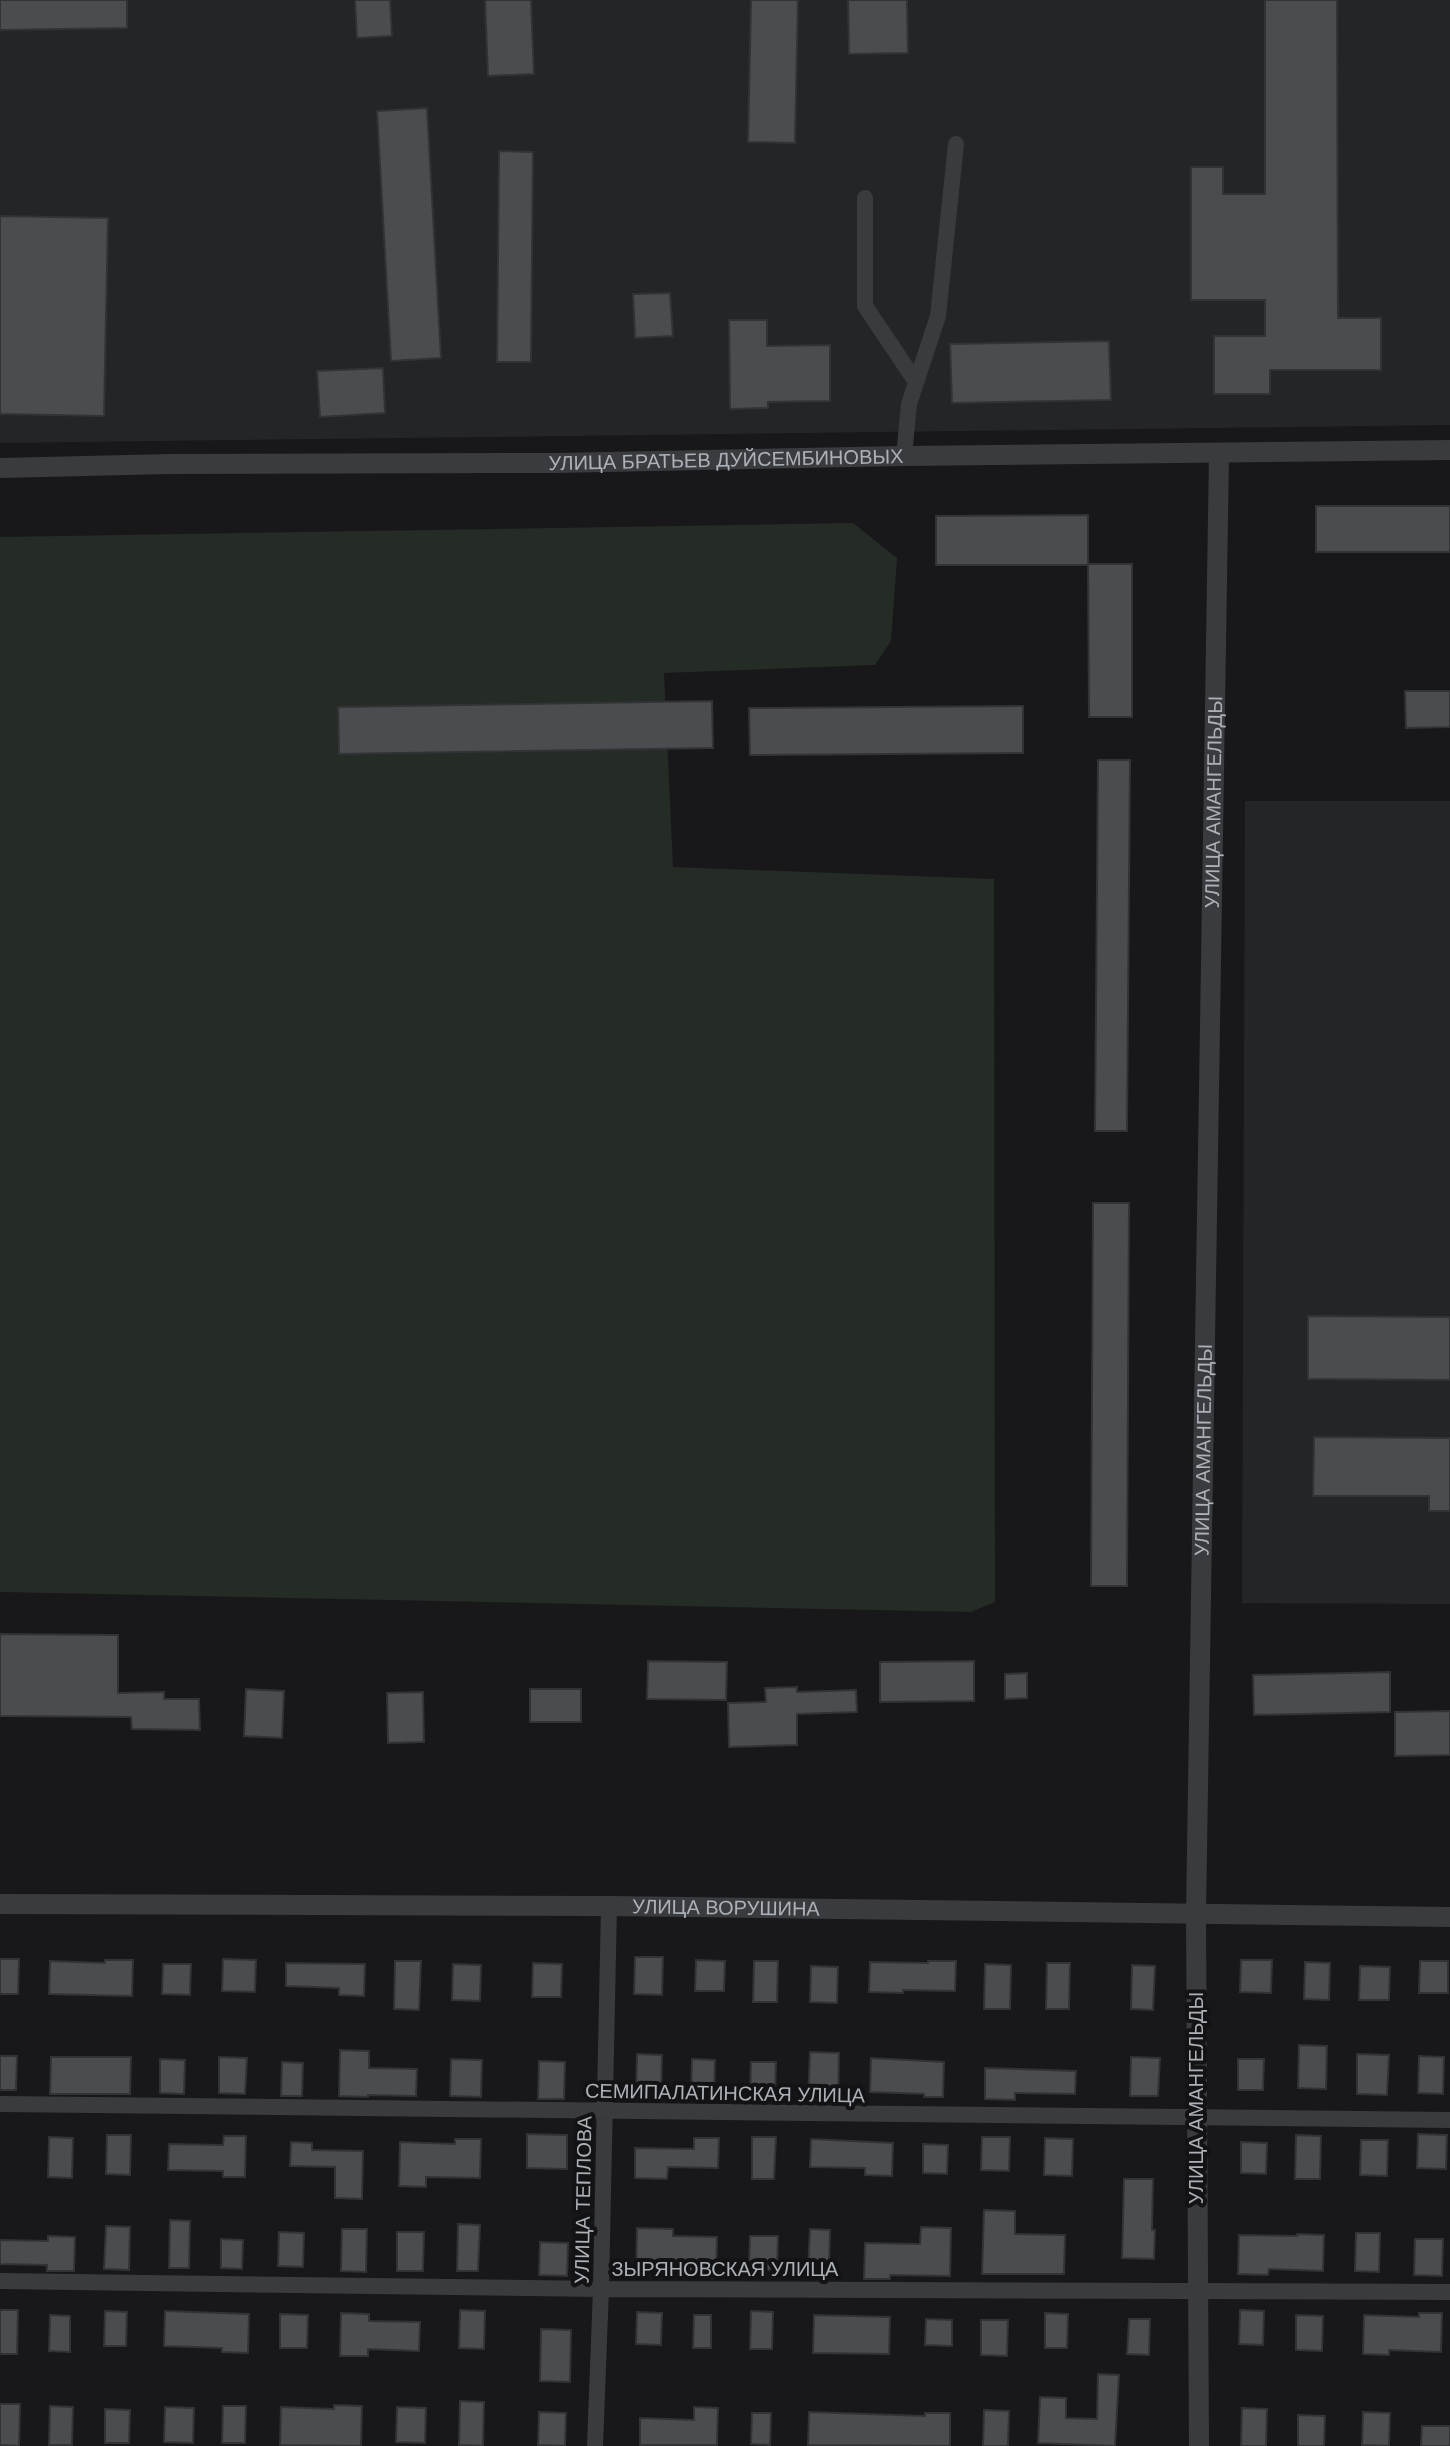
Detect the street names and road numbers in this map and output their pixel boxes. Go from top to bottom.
street label: УЛИЦА БРАТЬЕВ ДУЙСЕМБИНОВЫХ [548,445,904,474]
street label: УЛИЦА АМАНГЕЛЬДЫ [1201,696,1226,908]
street label: УЛИЦА АМАНГЕЛЬДЫ [1191,1344,1216,1556]
street label: УЛИЦА ВОРУШИНА [632,1895,821,1920]
street label: УЛИЦА АМАНГЕЛЬДЫ [1185,1992,1207,2204]
street label: СЕМИПАЛАТИНСКАЯ УЛИЦА [585,2080,866,2106]
street label: УЛИЦА ТЕПЛОВА [571,2115,595,2284]
street label: ЗЫРЯНОВСКАЯ УЛИЦА [612,2258,839,2280]

